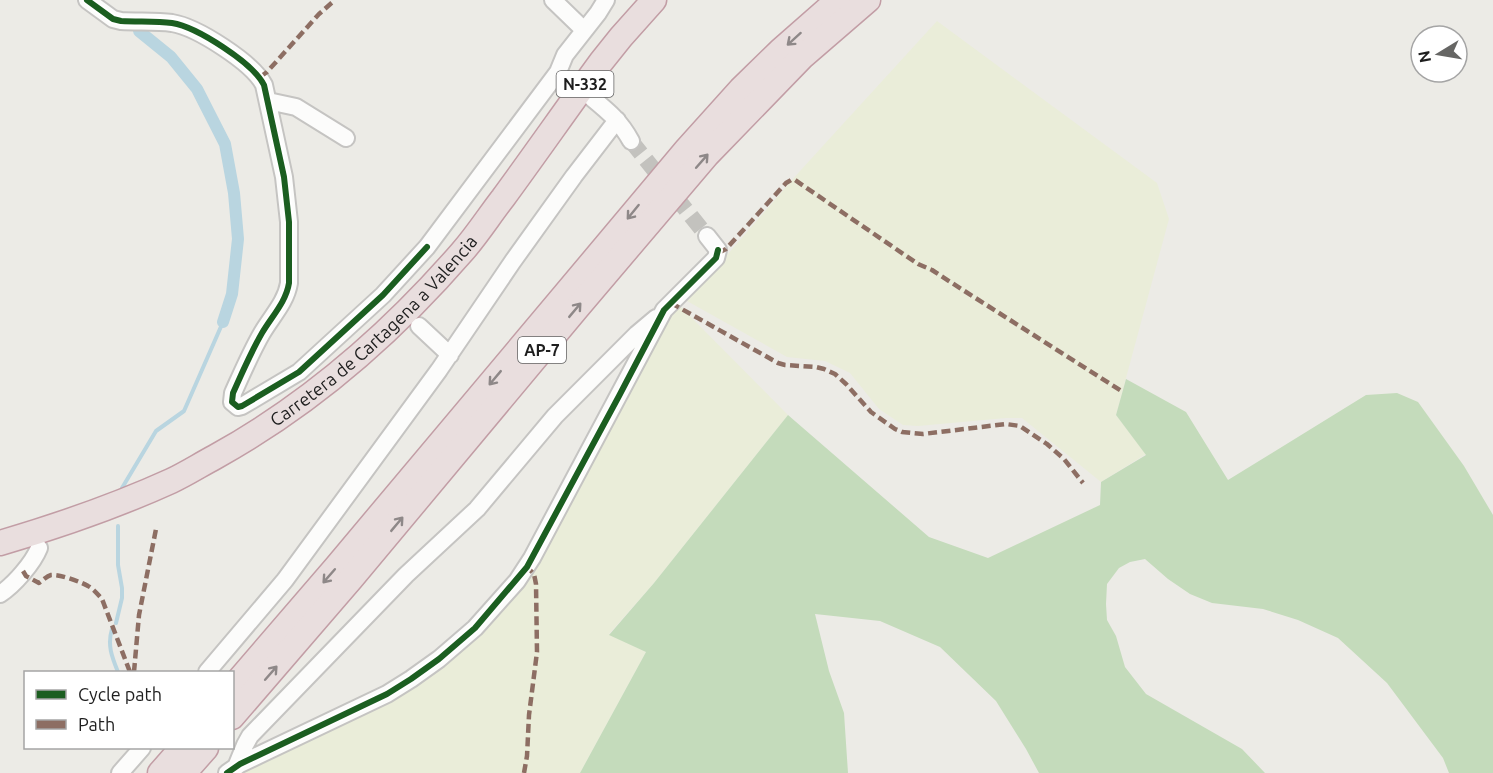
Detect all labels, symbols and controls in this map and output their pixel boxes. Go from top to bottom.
north arrow [1409,24,1469,84]
one-way arrow [787,32,802,46]
text: N [1414,49,1434,64]
road number: N-332 [556,71,614,97]
one-way arrow [695,154,709,169]
one-way arrow [627,204,640,220]
street label: Carretera de Cartagena a Valencia [266,231,481,430]
one-way arrow [569,302,582,318]
road number: AP-7 [518,337,566,363]
one-way arrow [488,370,501,386]
one-way arrow [390,517,404,532]
one-way arrow [322,568,336,583]
one-way arrow [264,665,277,681]
legend [24,671,234,749]
text: Cycle path [78,684,162,704]
text: Path [78,714,115,734]

